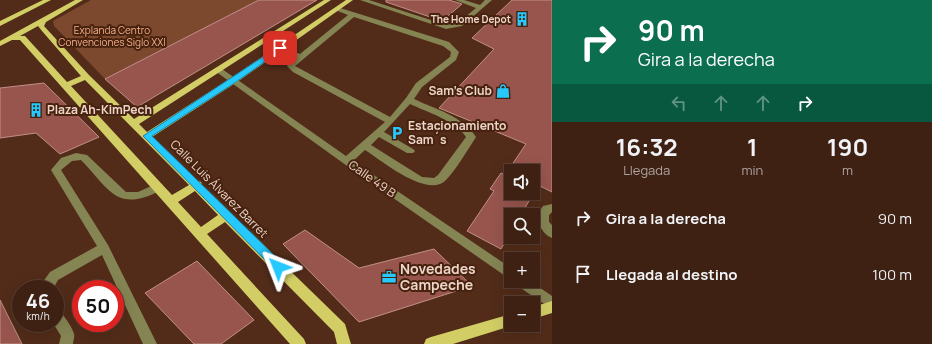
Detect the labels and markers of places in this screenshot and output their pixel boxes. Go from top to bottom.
building icon: The Home Depot [514,11,530,27]
place label: The Home Depot [431,12,511,26]
pin [263,31,297,65]
place label: Sam's Club [428,82,492,99]
shop icon: Sam's Club [495,83,511,99]
place label: Plaza Ah-KimPech [47,101,152,118]
building icon: Plaza Ah-KimPech [28,102,44,118]
place label: Estacionamiento Sam´s [408,117,507,148]
parking icon: Estacionamiento Sam´s [389,125,405,141]
place label: Novedades Campeche [400,259,476,294]
office icon: Novedades Campeche [381,269,397,285]

